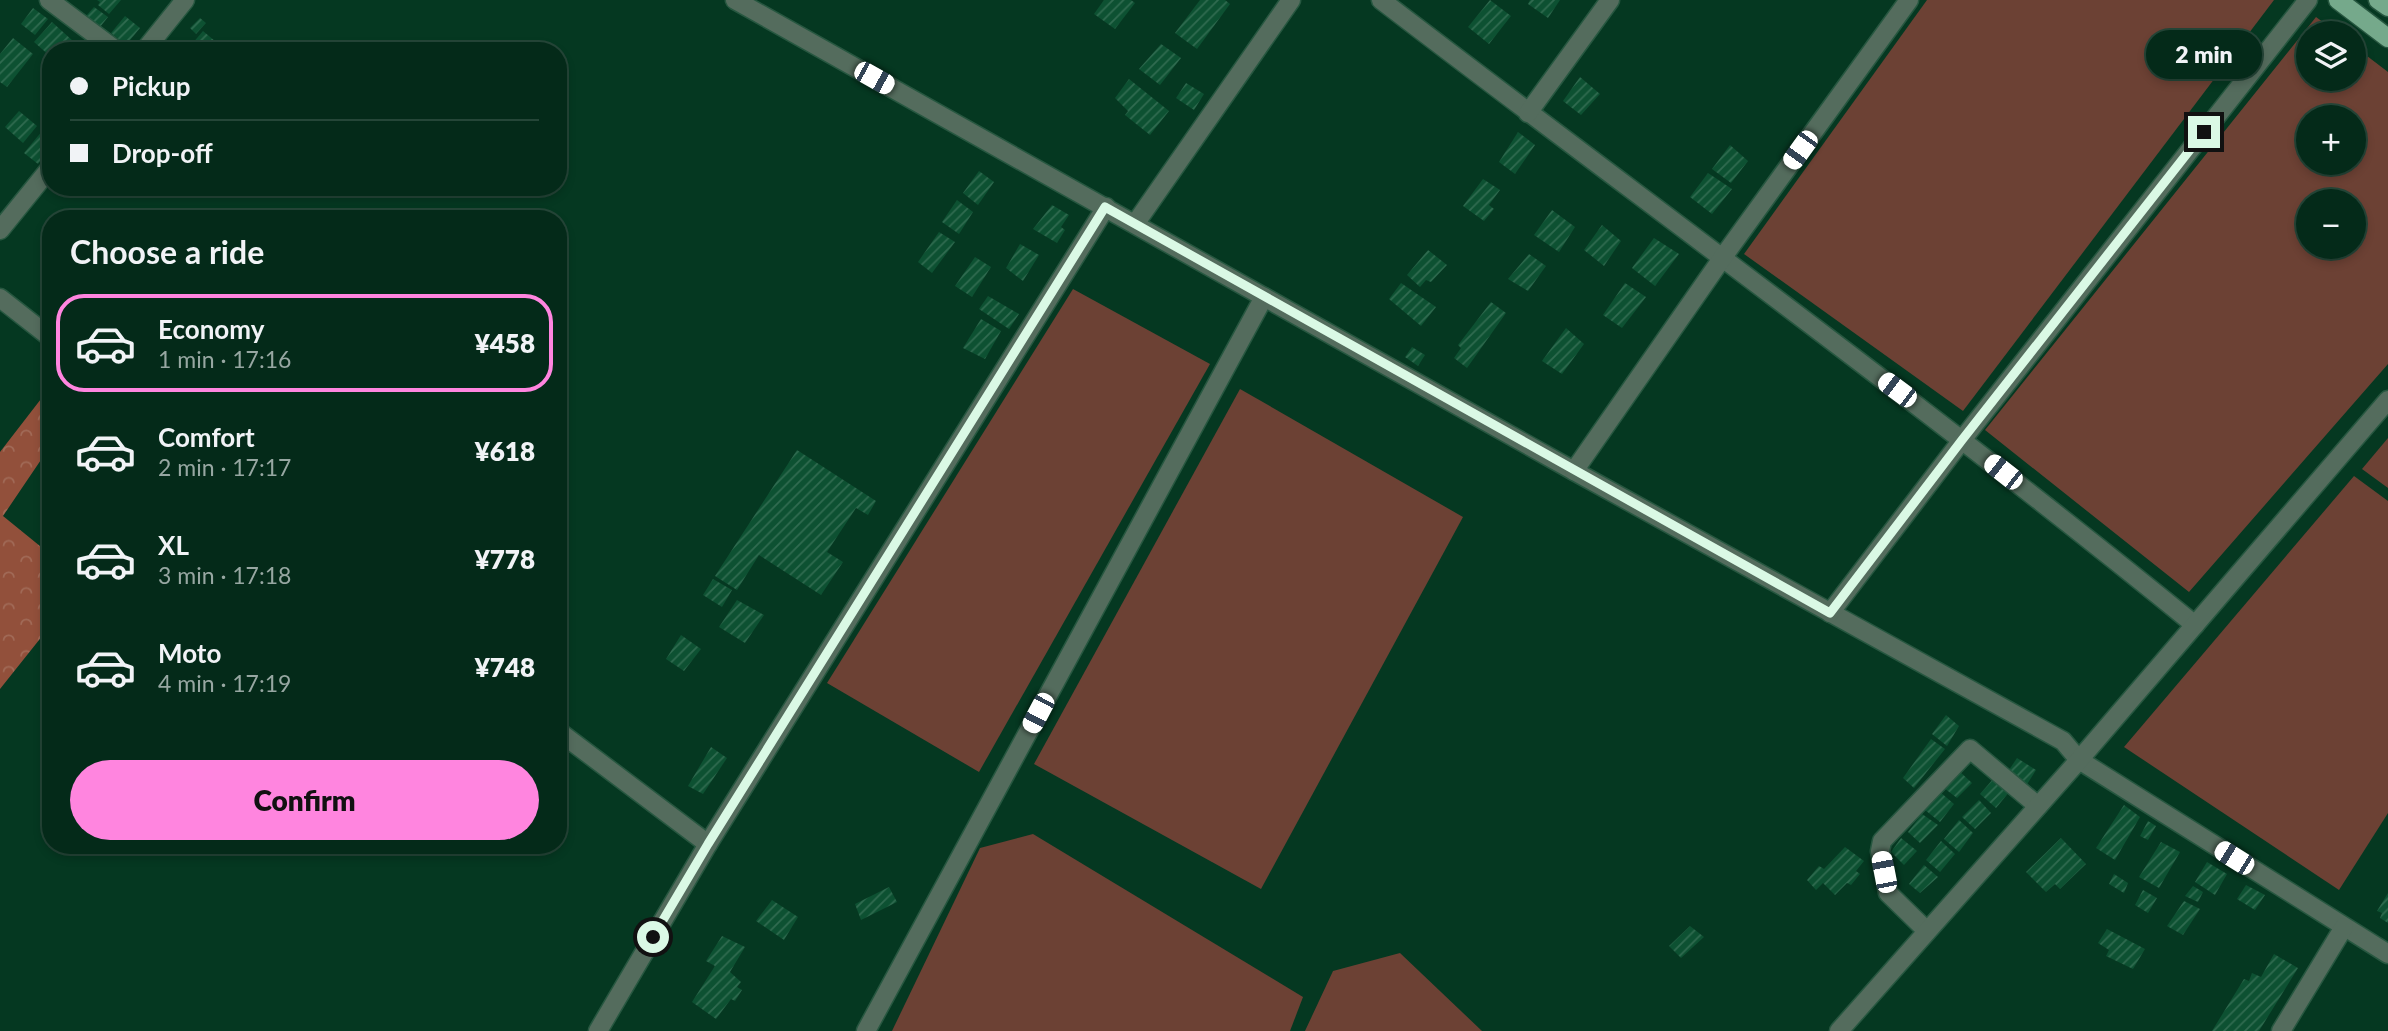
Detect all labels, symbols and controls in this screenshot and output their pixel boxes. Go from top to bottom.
map controls [2296,21,2366,259]
button: layers [2296,21,2366,91]
callout: 2 min [2146,31,2262,80]
text: 2 min [2175,40,2233,68]
car [851,59,898,97]
text: Pickup [112,70,191,102]
button: + [2296,105,2366,175]
route end [2188,116,2220,148]
car [1780,127,1821,173]
text: Drop-off [112,137,213,169]
button: − [2296,189,2366,259]
text: Choose a ride [70,232,264,271]
icon: car [74,312,137,375]
text: Economy [158,313,264,345]
text: ¥458 [475,327,535,359]
text: 1 min · 17:16 [158,345,291,373]
car [1874,369,1921,411]
icon: car [74,420,137,483]
text: Comfort [158,421,255,453]
text: ¥618 [475,435,535,467]
car [1980,451,2027,493]
text: 2 min · 17:17 [158,453,291,481]
icon: car [74,528,137,591]
text: XL [158,529,189,561]
text: ¥778 [475,543,535,575]
text: 3 min · 17:18 [158,561,291,589]
icon: car [74,636,137,699]
text: Moto [158,637,221,669]
text: ¥748 [475,651,535,683]
text: 4 min · 17:19 [158,669,291,697]
car [1019,690,1058,736]
button: Confirm [70,760,539,840]
car [2211,838,2258,878]
car [1870,849,1899,895]
route start [637,921,669,953]

